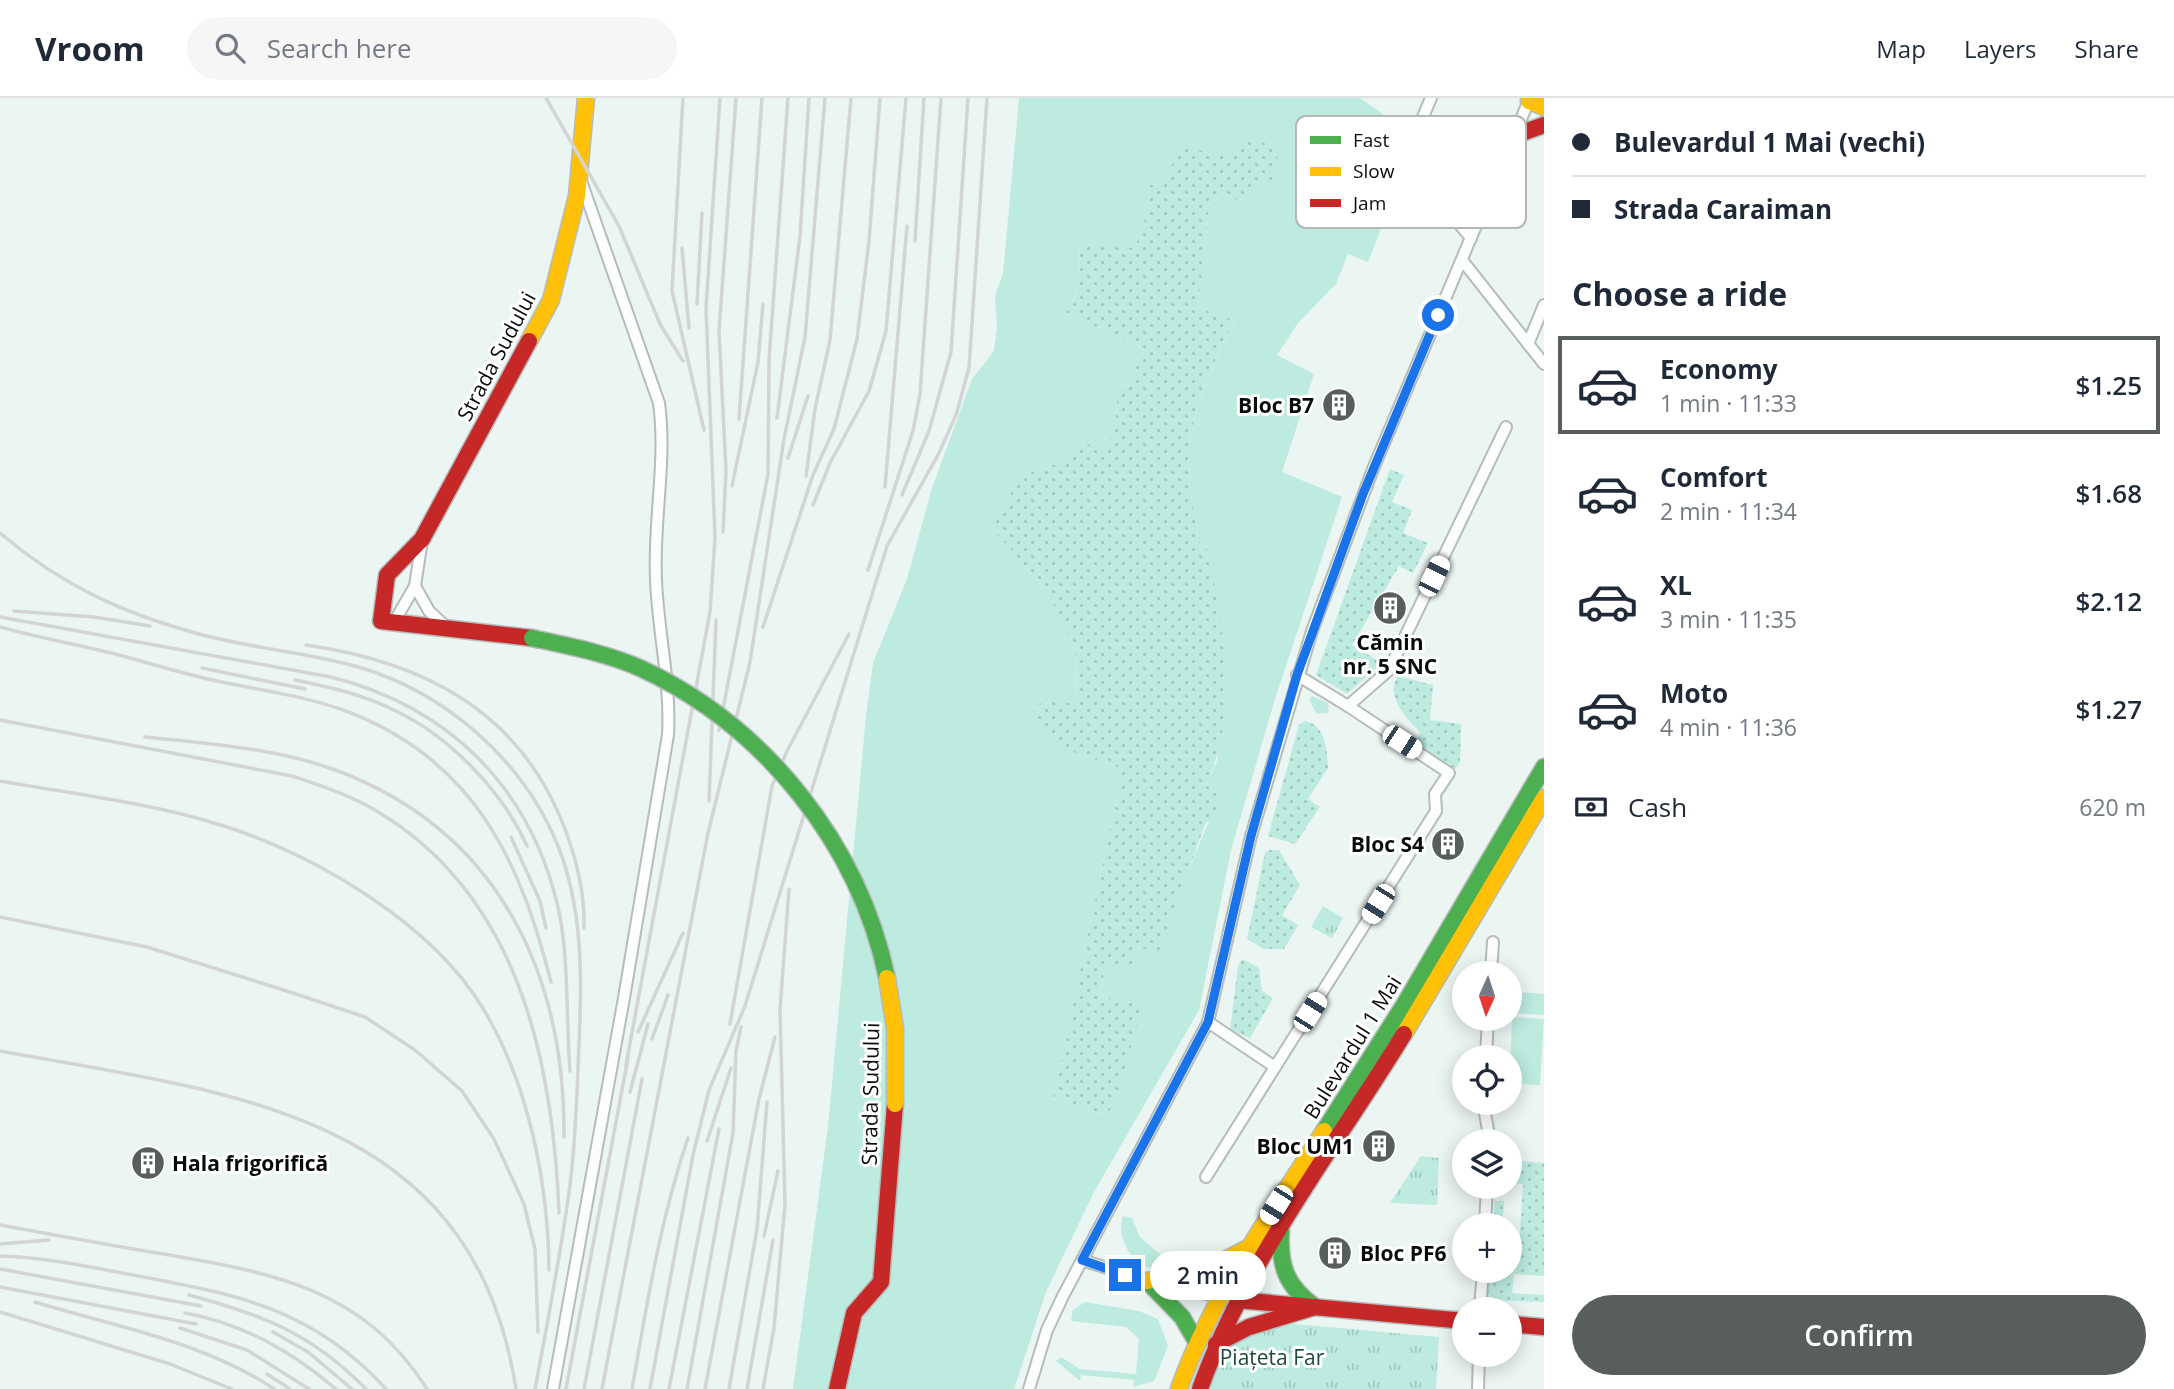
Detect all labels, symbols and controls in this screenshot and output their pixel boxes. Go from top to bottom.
search box [187,17,677,80]
text: Vroom [35,26,145,71]
icon: search [211,29,249,67]
text: Search here [267,30,412,66]
text: Map [1876,32,1926,65]
text: Layers [1964,32,2037,65]
text: Share [2075,32,2139,65]
legend [1296,116,1526,228]
text: Bulevardul 1 Mai (vechi) [1614,124,1925,160]
text: Fast [1353,127,1389,153]
text: Slow [1353,158,1395,184]
text: Jam [1351,190,1386,216]
text: Strada Caraiman [1614,191,1832,227]
text: Choose a ride [1572,272,1787,315]
street label: Strada Sudului [450,286,542,426]
route start [1422,299,1454,331]
text: Economy [1660,351,1778,387]
icon: car [1576,354,1639,417]
text: $1.25 [2075,367,2142,403]
building icon: Bloc B7 [1320,386,1358,424]
text: 1 min · 11:33 [1660,387,1797,419]
place label: Bloc B7 [1238,391,1314,419]
text: Comfort [1660,459,1767,495]
icon: car [1576,462,1639,525]
text: $1.68 [2075,475,2142,511]
text: 2 min · 11:34 [1660,495,1797,527]
car [1416,553,1453,599]
text: XL [1660,567,1692,603]
icon: car [1576,570,1639,633]
text: $2.12 [2075,583,2142,619]
building icon: Cămin nr. 5 SNC [1371,589,1409,627]
text: 3 min · 11:35 [1660,603,1797,635]
place label: Cămin nr. 5 SNC [1343,628,1437,680]
text: Moto [1660,675,1728,711]
icon: car [1576,678,1639,741]
text: $1.27 [2075,691,2142,727]
text: 4 min · 11:36 [1660,711,1797,743]
car [1379,722,1426,762]
icon: cash [1572,788,1610,826]
text: Cash [1628,789,1687,825]
text: 620 m [2079,791,2146,823]
building icon: Bloc S4 [1429,825,1467,863]
place label: Bloc S4 [1351,830,1424,858]
car [1358,881,1399,927]
north arrow [1452,961,1522,1031]
map controls [1452,961,1522,1367]
street label: Bulevardul 1 Mai [1297,970,1407,1124]
car [1290,989,1331,1035]
street label: Strada Sudului [855,1022,885,1166]
button: locate [1452,1045,1522,1115]
building icon: Bloc UM1 [1360,1127,1398,1165]
button: layers [1452,1129,1522,1199]
place label: Bloc UM1 [1257,1132,1354,1160]
building icon: Hala frigorifică [129,1144,167,1182]
place label: Hala frigorifică [172,1149,328,1177]
car [1256,1182,1297,1228]
button: + [1452,1213,1522,1283]
building icon: Bloc PF6 [1316,1234,1354,1272]
place label: Bloc PF6 [1360,1239,1447,1267]
callout: 2 min [1150,1250,1265,1300]
route end [1109,1259,1141,1291]
text: 2 min [1177,1259,1239,1291]
button: Confirm [1572,1295,2146,1375]
button: − [1452,1297,1522,1367]
park label: Piațeta Far [1220,1343,1325,1371]

